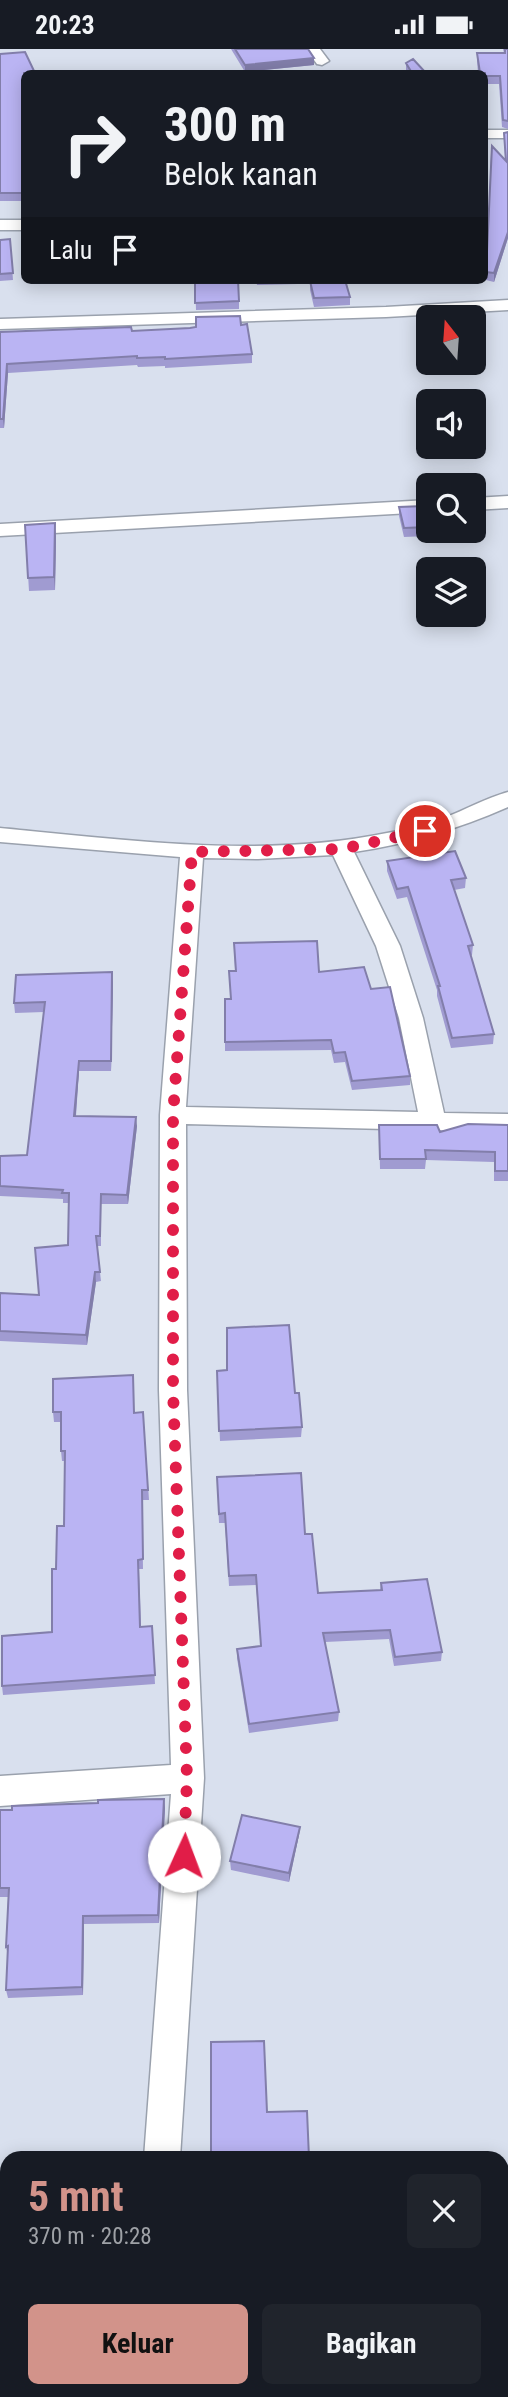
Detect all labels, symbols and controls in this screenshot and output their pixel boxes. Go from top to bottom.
text: 20:23 [35,10,95,40]
text: 300 m [164,96,286,153]
icon: right [49,98,140,189]
text: Belok kanan [164,155,318,193]
icon: arrive [106,231,144,269]
text: Lalu [49,235,92,265]
north arrow [416,305,486,375]
map controls [416,305,486,627]
button: sound [416,389,486,459]
button: search [416,473,486,543]
button: layers [416,557,486,627]
pin [395,801,455,861]
icon: arrive [406,812,444,850]
position arrow [147,1819,221,1893]
text: 5 mnt [28,2172,124,2221]
button: close [407,2174,481,2248]
text: 370 m · 20:28 [28,2223,152,2250]
button: Keluar [28,2304,248,2384]
button: Bagikan [262,2304,481,2384]

